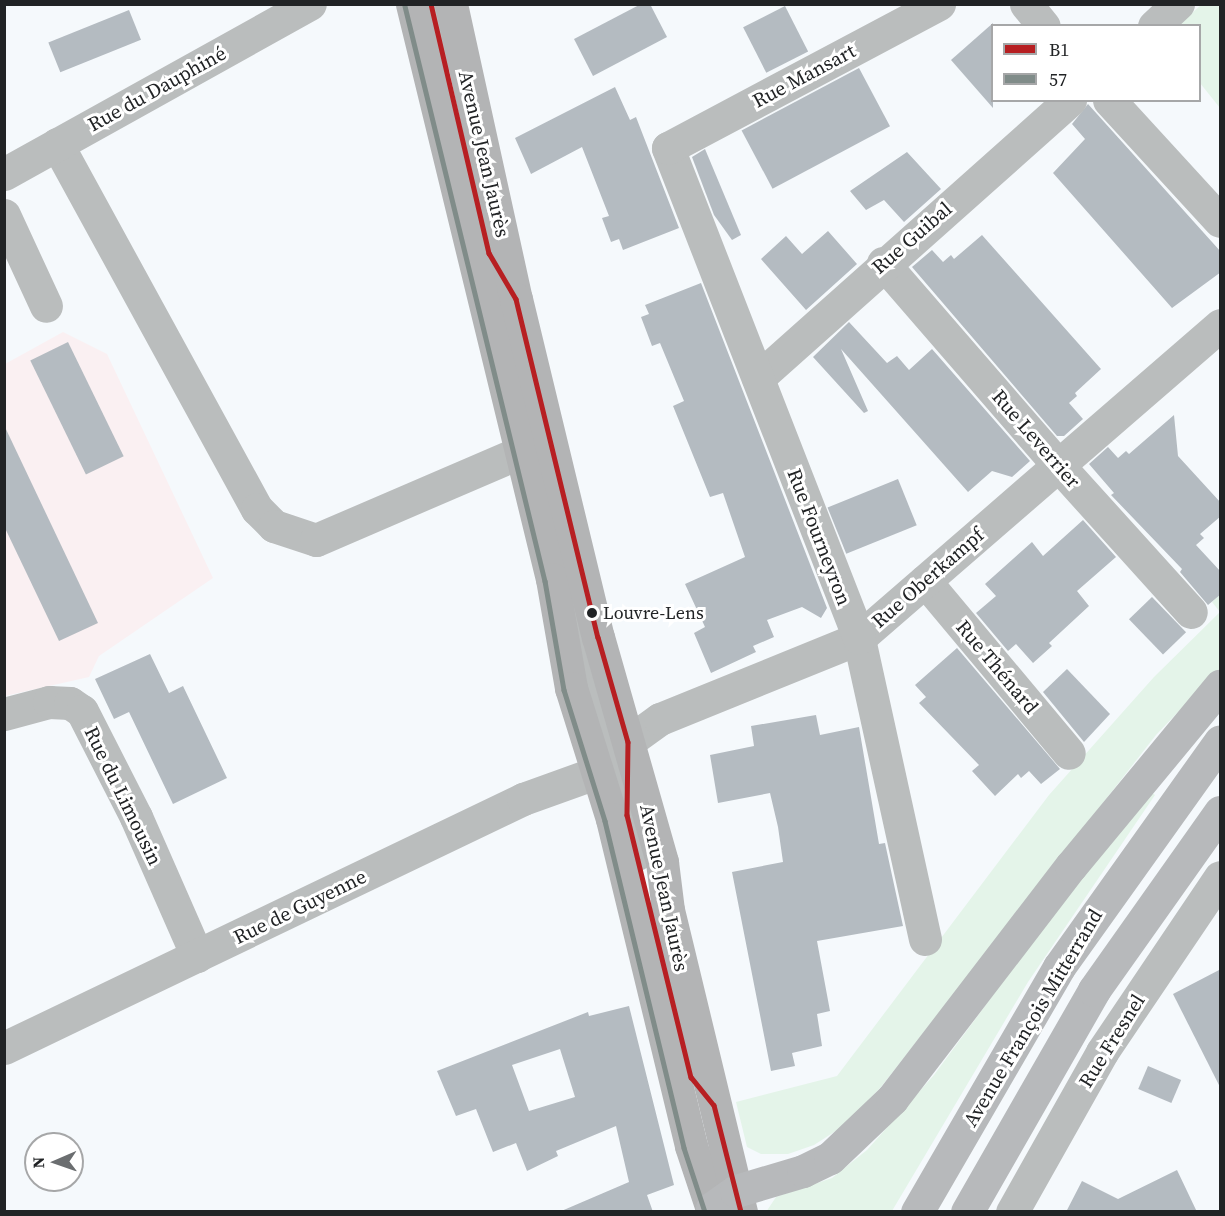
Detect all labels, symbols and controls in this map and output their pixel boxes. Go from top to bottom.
legend [991,24,1201,102]
text: B1 [1049,37,1069,62]
street label: Rue Mansart [748,39,860,113]
street label: Rue du Dauphiné [84,41,230,137]
text: 57 [1049,67,1067,92]
street label: Avenue Jean Jaurès [453,68,515,240]
street label: Rue Guibal [867,197,957,279]
street label: Rue Leverrier [987,385,1085,493]
street label: Rue Fourneyron [782,465,856,609]
street label: Rue Oberkampf [867,523,989,633]
place label: Louvre-Lens [603,602,704,624]
marker: Louvre-Lens [586,607,598,619]
street label: Rue Thénard [951,615,1043,719]
street label: Rue du Limousin [79,723,167,869]
street label: Avenue Jean Jaurès [635,802,693,974]
street label: Rue de Guyenne [230,864,370,950]
street label: Avenue François Mitterrand [958,905,1108,1131]
street label: Rue Fresnel [1074,990,1150,1092]
north arrow [24,1132,84,1192]
text: N [27,1156,49,1169]

